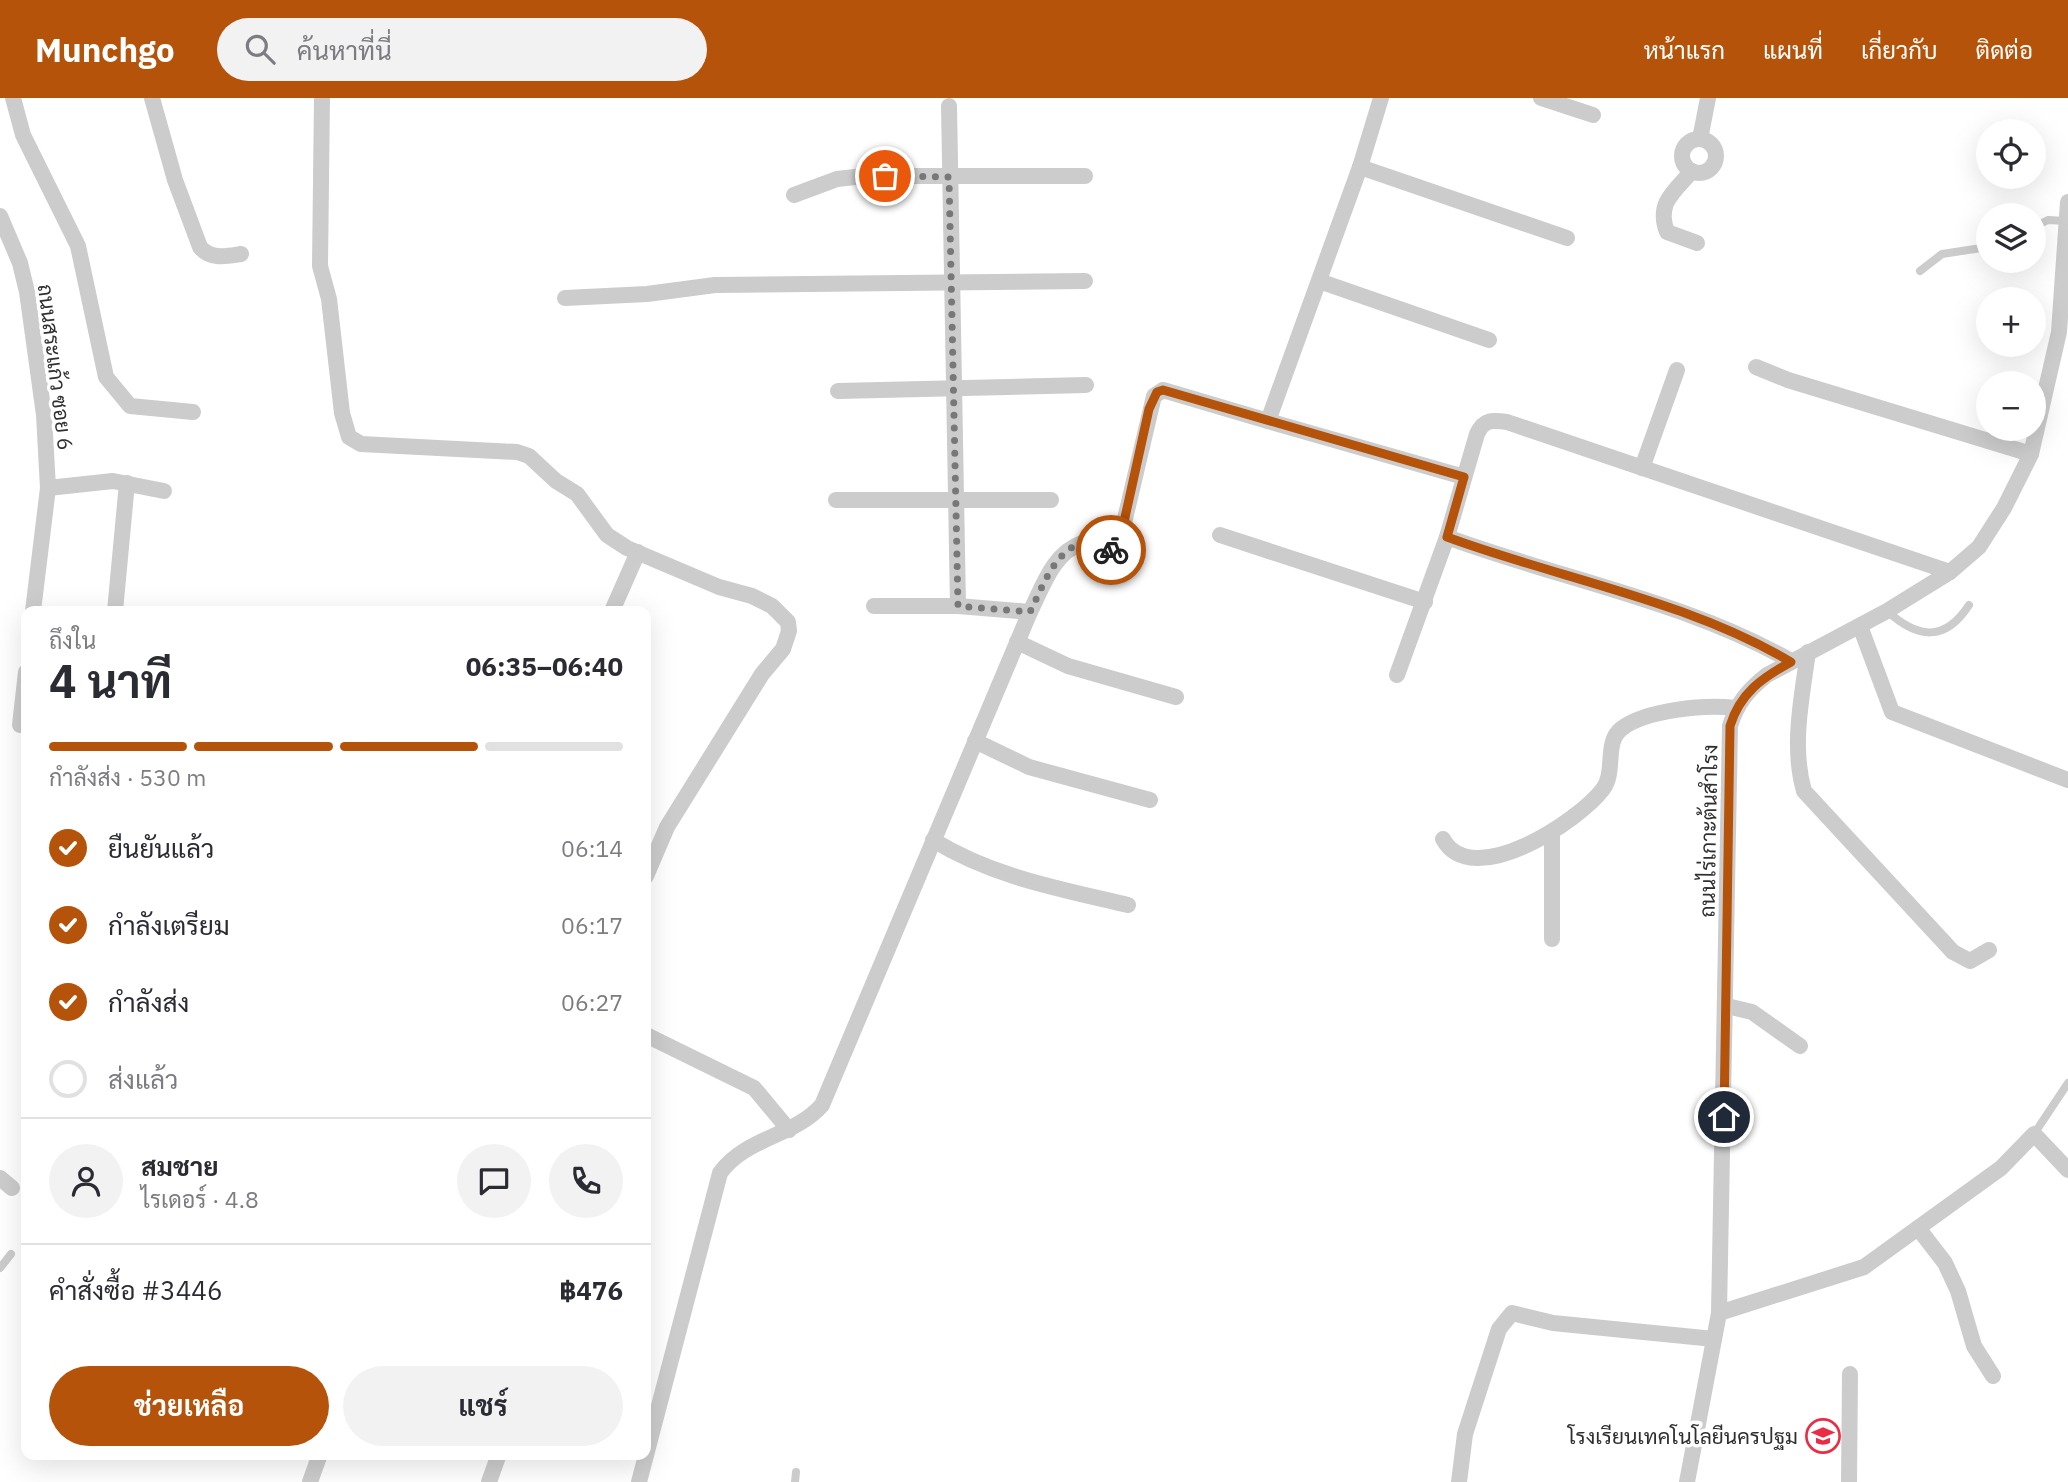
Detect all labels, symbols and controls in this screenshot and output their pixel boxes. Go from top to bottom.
search box [217,18,707,81]
text: Munchgo [35,28,175,71]
icon: search [241,30,279,68]
text: ค้นหาที่นี่ [297,33,392,67]
text: หน้าแรก [1644,34,1725,66]
text: แผนที่ [1763,34,1823,66]
text: เกี่ยวกับ [1861,34,1938,66]
text: ติดต่อ [1976,34,2033,66]
map controls [1976,119,2046,441]
button: locate [1976,119,2046,189]
pin [855,146,915,206]
icon: bag [866,157,904,195]
button: layers [1976,203,2046,273]
street label: ถนนสระแก้ว ซอย 6 [32,282,80,452]
button: + [1976,287,2046,357]
button: − [1976,371,2046,441]
courier [1076,515,1146,585]
icon: bike [1092,531,1130,569]
text: ถึงใน [49,625,96,655]
text: 06:35–06:40 [466,649,623,683]
text: 4 นาที [49,651,172,711]
street label: ถนนไร่เกาะต้นสำโรง [1692,744,1724,918]
text: กำลังส่ง · 530 m [49,762,206,792]
icon: check [49,829,87,867]
text: ยืนยันแล้ว [108,831,214,865]
text: 06:14 [561,833,623,863]
icon: check [49,906,87,944]
text: กำลังเตรียม [108,908,230,942]
text: 06:17 [561,910,623,940]
icon: check [49,983,87,1021]
text: กำลังส่ง [108,985,189,1019]
text: 06:27 [561,987,623,1017]
text: ส่งแล้ว [108,1062,178,1096]
pin [1694,1087,1754,1147]
icon: home [1705,1098,1743,1136]
button: person [49,1144,123,1218]
button: chat [457,1144,531,1218]
button: phone [549,1144,623,1218]
text: สมชาย [141,1149,218,1183]
text: ไรเดอร์ · 4.8 [141,1184,259,1214]
text: คำสั่งซื้อ #3446 [49,1273,223,1307]
text: ฿476 [559,1273,623,1307]
button: ช่วยเหลือ [49,1366,329,1446]
button: แชร์ [343,1366,623,1446]
school or university icon: โรงเรียนเทคโนโลยีนครปฐม [1804,1417,1842,1455]
place label: โรงเรียนเทคโนโลยีนครปฐม [1567,1422,1798,1450]

